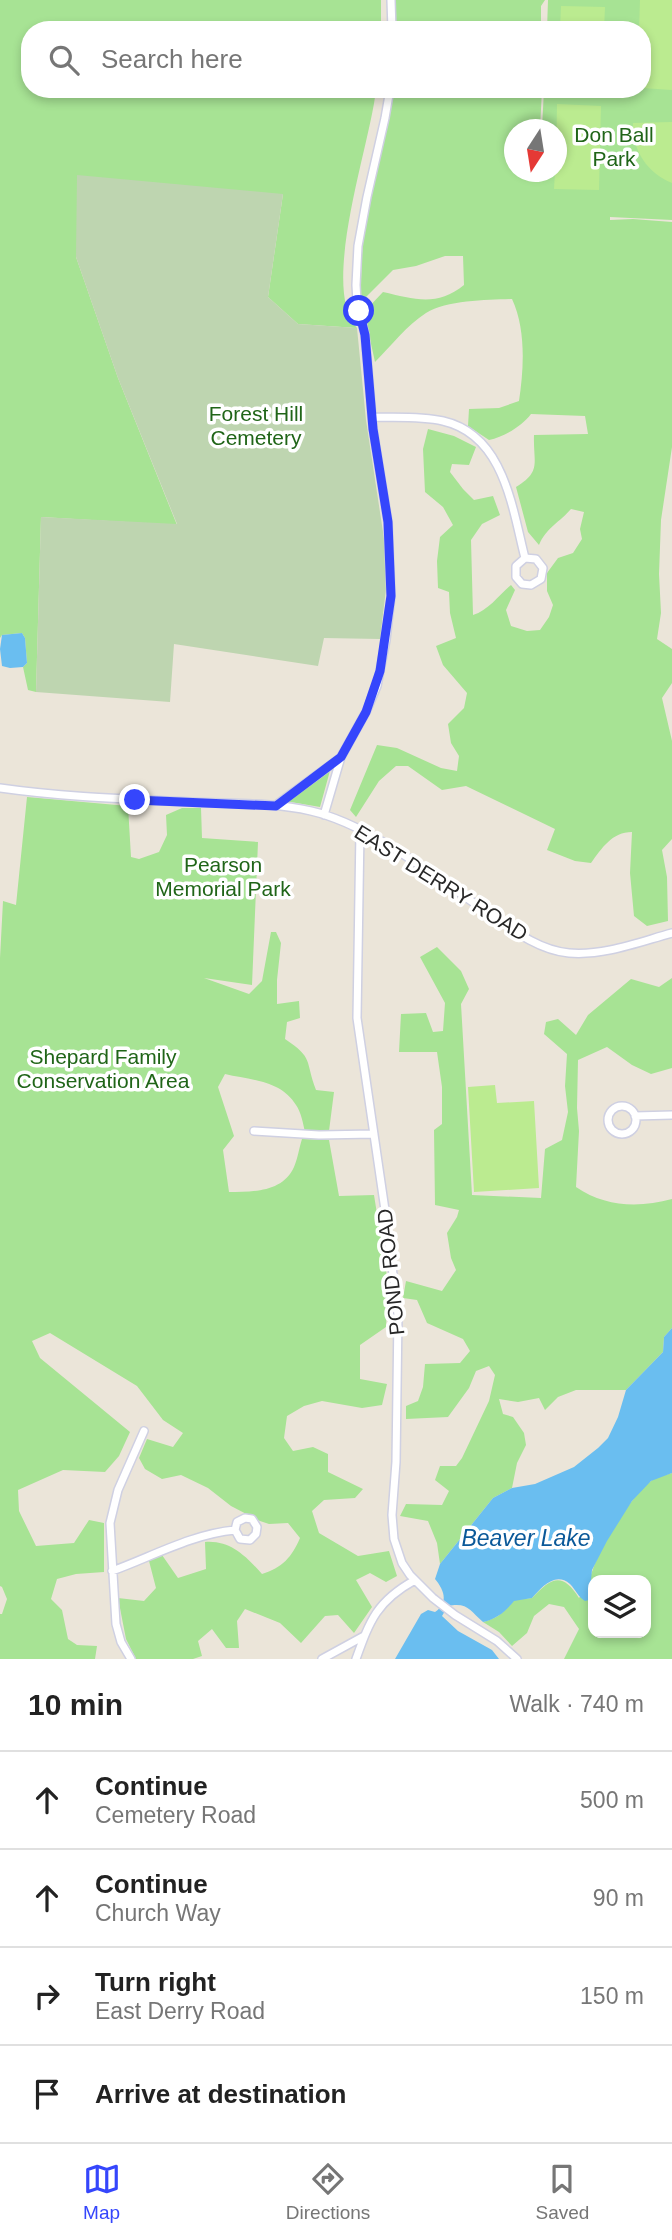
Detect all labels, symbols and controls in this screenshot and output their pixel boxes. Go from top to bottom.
search box [21,21,651,98]
icon: search [45,41,83,79]
text: Search here [101,44,243,74]
north arrow [504,119,567,182]
park label: Don Ball Park [574,123,654,170]
route start [343,295,374,326]
park label: Forest Hill Cemetery [209,402,303,449]
route end [119,784,150,815]
street label: EAST DERRY ROAD [351,820,532,945]
park label: Pearson Memorial Park [155,853,291,900]
park label: Shepard Family Conservation Area [17,1045,190,1092]
street label: POND ROAD [372,1208,409,1336]
water label: Beaver Lake [461,1525,591,1551]
map controls [588,1575,651,1638]
button: layers [588,1575,651,1638]
text: 10 min [28,1688,123,1721]
text: Walk · 740 m [509,1691,644,1717]
text: Continue [95,1771,208,1801]
icon: ahead [28,1781,66,1819]
text: 500 m [580,1787,644,1813]
text: Cemetery Road [95,1802,256,1828]
text: Continue [95,1869,208,1899]
icon: ahead [28,1879,66,1917]
text: 90 m [593,1885,644,1911]
text: Church Way [95,1900,221,1926]
text: Turn right [95,1967,216,1997]
icon: right [28,1977,66,2015]
text: 150 m [580,1983,644,2009]
text: East Derry Road [95,1998,265,2024]
icon: arrive [28,2075,66,2113]
text: Arrive at destination [95,2079,346,2109]
tab: Map [83,2160,121,2224]
tab: Directions [286,2160,370,2224]
tab: Saved [535,2160,589,2224]

